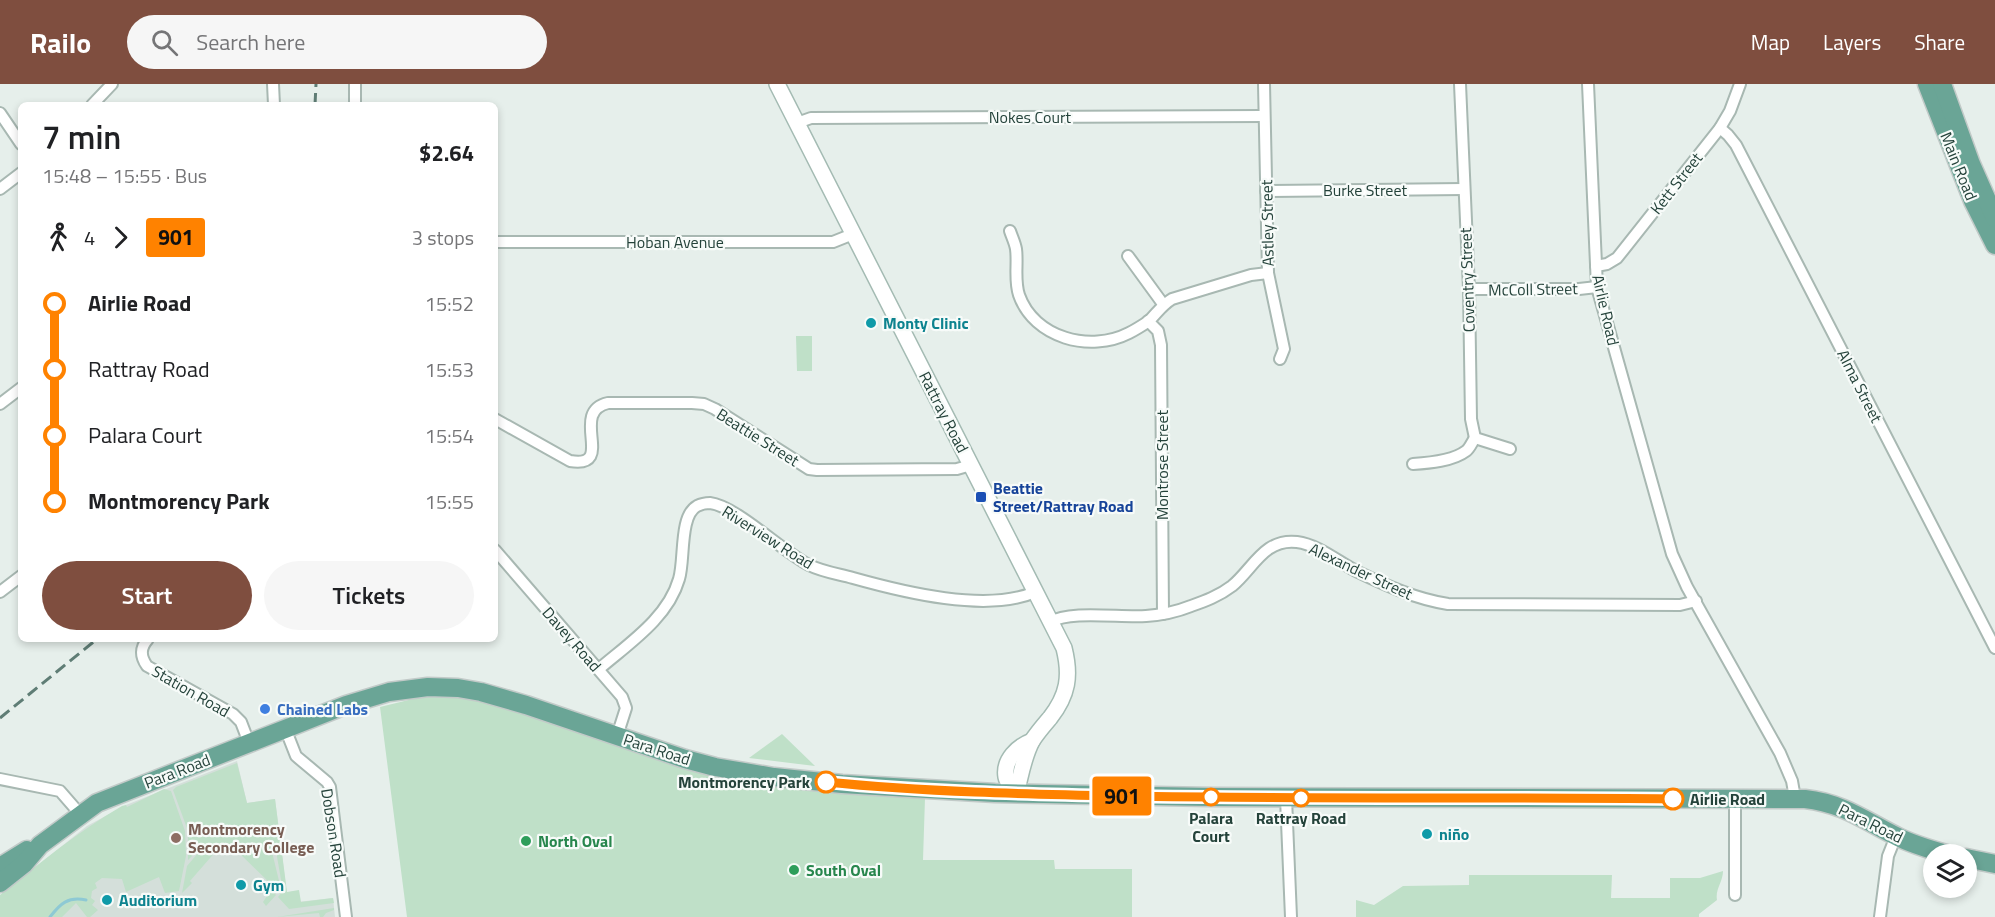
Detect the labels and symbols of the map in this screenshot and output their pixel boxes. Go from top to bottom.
street label: Nokes Court [989,105,1072,129]
street label: Main Road [1934,128,1984,204]
street label: Kett Street [1644,147,1708,219]
street label: Burke Street [1323,178,1407,202]
street label: Astley Street [1254,179,1280,267]
street label: Coventry Street [1453,227,1481,333]
street label: Hoban Avenue [626,230,724,254]
street label: Airlie Road [1586,272,1626,348]
street label: McColl Street [1488,276,1578,302]
place label: Monty Clinic [883,311,969,335]
marker: Monty Clinic [864,316,878,330]
street label: Alma Street [1831,345,1889,427]
street label: Rattray Road [913,367,975,457]
street label: Beattie Street [712,402,804,472]
street label: Montrose Street [1150,410,1174,520]
place label: Beattie Street/Rattray Road [993,476,1133,518]
marker: Beattie Street/Rattray Road [974,490,988,504]
street label: Riverview Road [718,499,818,575]
street label: Alexander Street [1305,536,1417,606]
street label: Davey Road [537,601,607,677]
street label: Station Road [148,659,234,723]
place label: Chained Labs [277,697,368,721]
marker: Chained Labs [258,702,272,716]
street label: Para Road [620,727,694,771]
street label: Para Road [140,747,214,795]
place label: Montmorency Park [678,770,811,794]
marker: Montmorency Park [815,771,837,793]
line badge: 901 [1088,776,1156,816]
street label: Dobson Road [315,787,353,879]
place label: Airlie Road [1690,787,1765,811]
marker: Palara Court [1202,788,1220,806]
marker: Airlie Road [1662,788,1684,810]
marker: Rattray Road [1292,789,1310,807]
street label: Para Road [1835,797,1907,849]
place label: Palara Court [1189,806,1233,848]
place label: Rattray Road [1256,806,1346,830]
place label: Montmorency Secondary College [188,817,314,859]
place label: niño [1439,822,1469,846]
marker: niño [1420,827,1434,841]
place label: North Oval [538,829,612,853]
marker: Montmorency Secondary College [169,831,183,845]
marker: North Oval [519,834,533,848]
place label: South Oval [806,858,881,882]
marker: South Oval [787,863,801,877]
place label: Gym [253,873,284,897]
marker: Gym [234,878,248,892]
place label: Auditorium [119,888,197,912]
marker: Auditorium [100,893,114,907]

